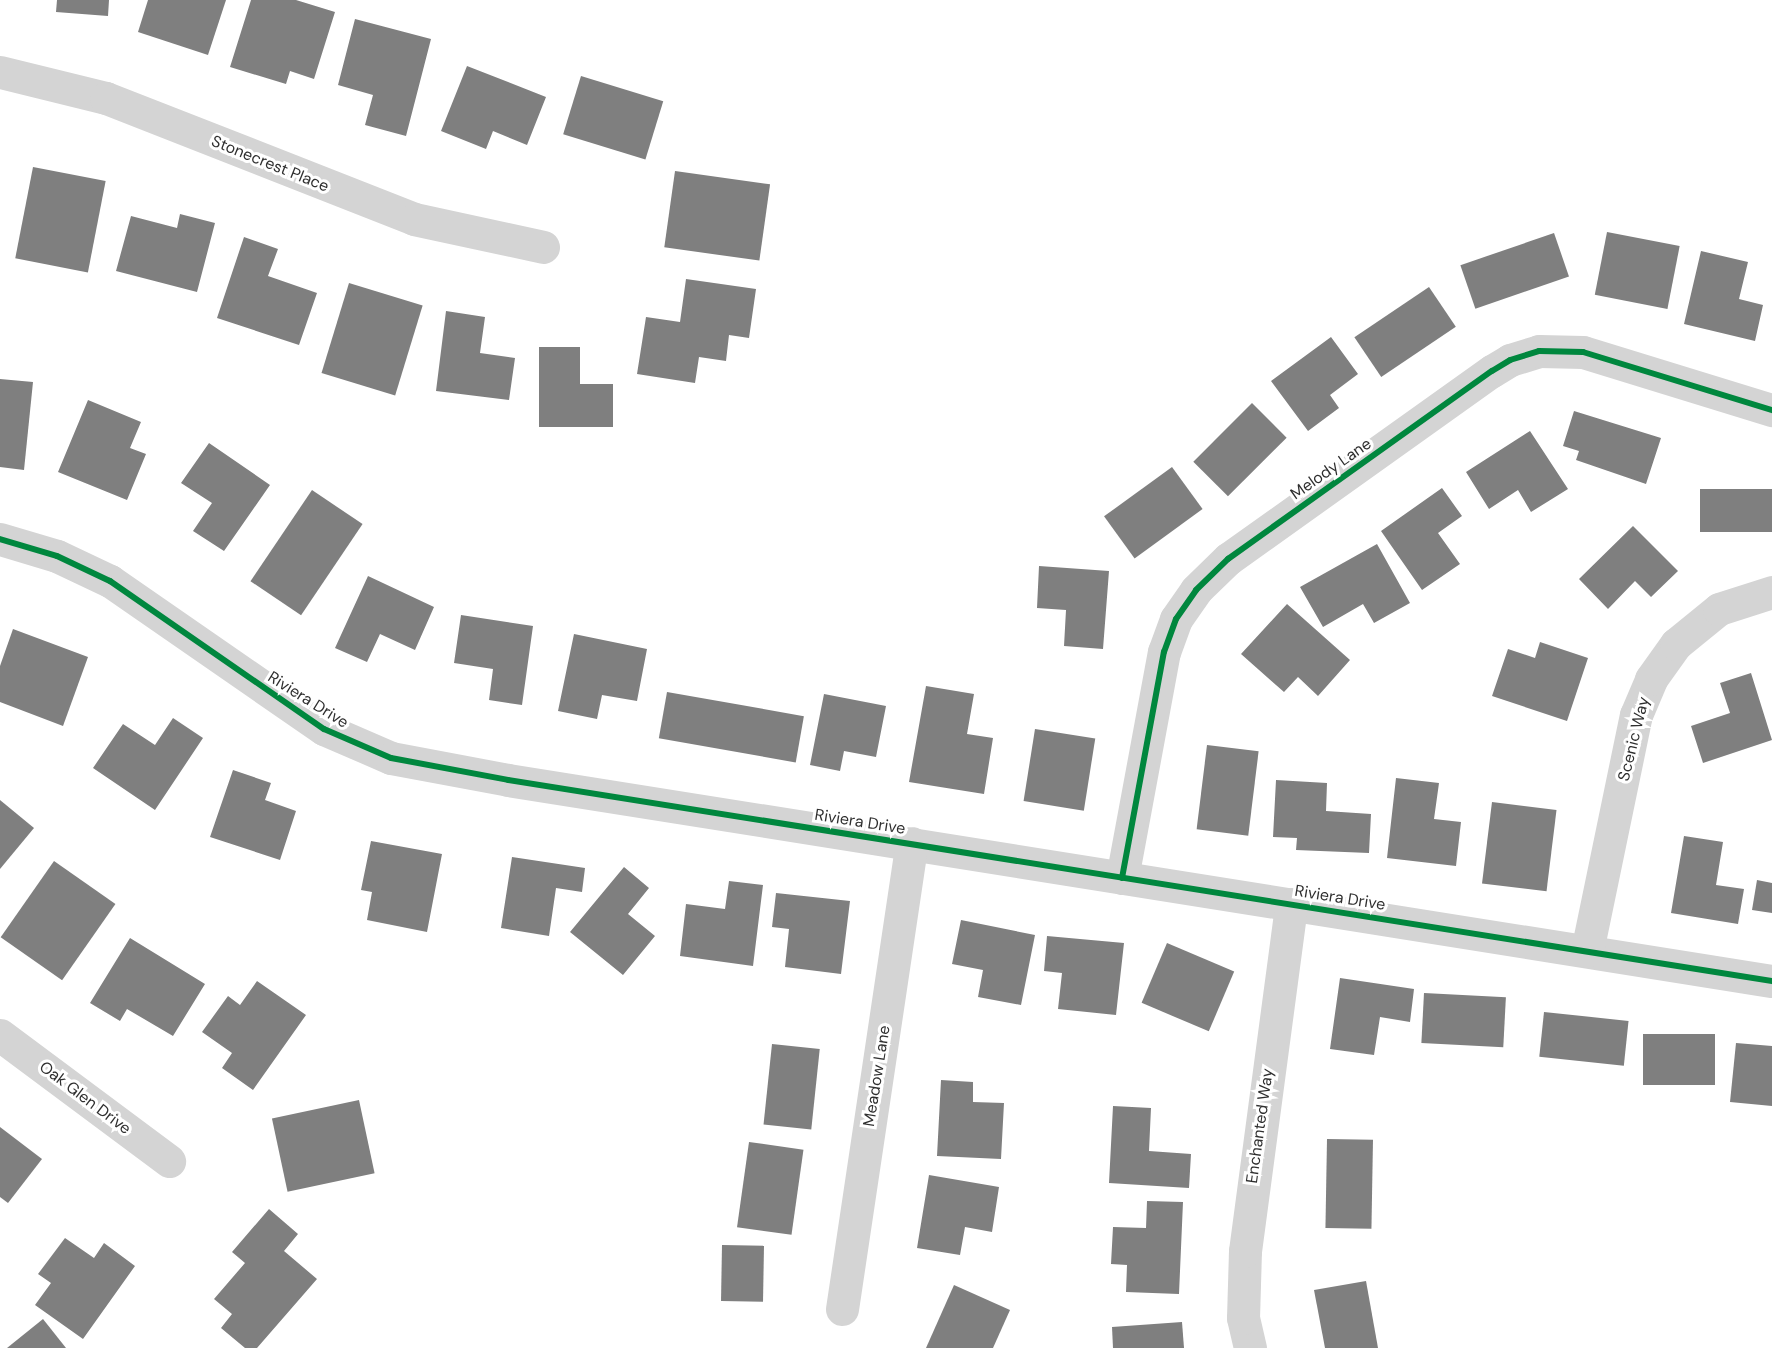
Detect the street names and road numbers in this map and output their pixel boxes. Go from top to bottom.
street label: Stonecrest Place [208,132,332,196]
street label: Melody Lane [1287,434,1375,504]
street label: Riviera Drive [264,668,352,732]
street label: Scenic Way [1614,695,1654,783]
street label: Riviera Drive [813,805,907,839]
street label: Riviera Drive [1293,881,1387,915]
street label: Meadow Lane [860,1024,894,1128]
street label: Oak Glen Drive [35,1057,135,1139]
street label: Enchanted Way [1242,1067,1278,1185]

